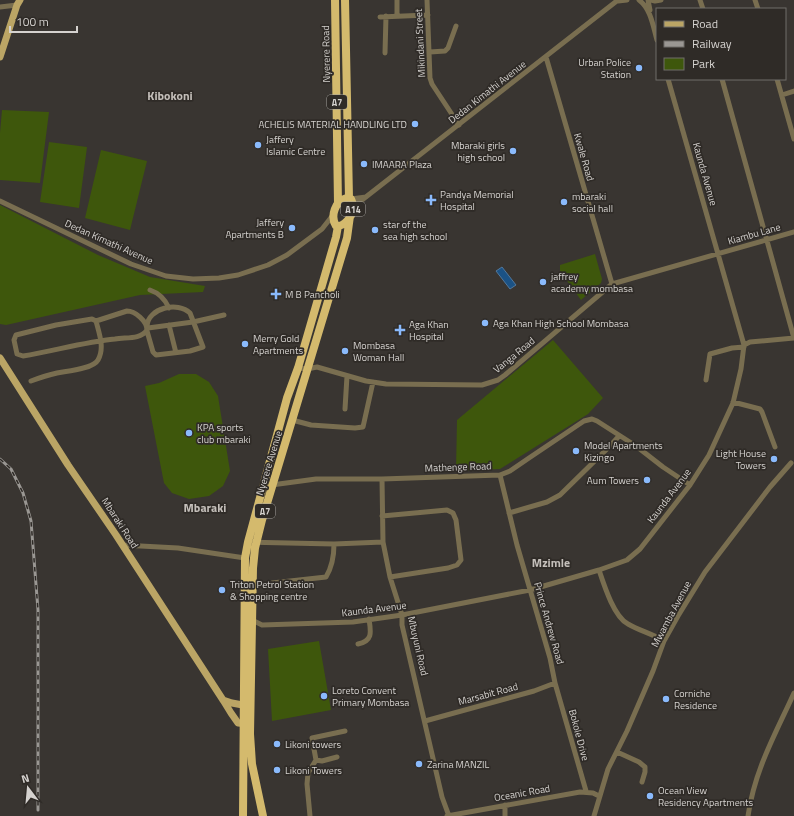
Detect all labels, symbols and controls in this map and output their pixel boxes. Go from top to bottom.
scale bar [10,8,77,34]
street label: Mikindani Street [411,8,429,78]
legend [656,8,786,80]
text: 100 m [16,12,49,31]
text: Road [692,14,718,33]
street label: Nyerere Road [318,25,334,83]
text: Railway [692,34,732,53]
text: Park [692,54,715,73]
place label: Urban Police Station [578,55,631,82]
street label: Dedan Kimathi Avenue [445,57,529,127]
marker: Urban Police Station [634,63,644,73]
district label: Kibokoni [147,86,193,105]
road number: A7 [327,95,347,109]
place label: ACHELIS MATERIAL HANDLING LTD [258,117,407,132]
marker: ACHELIS MATERIAL HANDLING LTD [410,119,420,129]
street label: Kwale Road [570,131,598,183]
place label: Jaffery Islamic Centre [266,132,325,159]
place label: Mbaraki girls high school [451,138,505,165]
marker: Jaffery Islamic Centre [253,140,263,150]
street label: Kaunda Avenue [689,141,721,207]
marker: Mbaraki girls high school [508,146,518,156]
place label: IMAARA Plaza [372,157,432,172]
marker: IMAARA Plaza [359,159,369,169]
place label: Pandya Memorial Hospital [440,187,514,214]
place label: mbaraki social hall [572,189,613,216]
marker: Pandya Memorial Hospital [425,194,437,206]
marker: mbaraki social hall [559,197,569,207]
road number: A14 [341,202,365,216]
place label: Jaffery Apartments B [226,215,284,242]
street label: Dedan Kimathi Avenue [62,216,156,268]
place label: star of the sea high school [383,217,447,244]
street label: Kiambu Lane [726,219,782,249]
marker: Jaffery Apartments B [287,223,297,233]
marker: star of the sea high school [370,225,380,235]
place label: jaffrey academy mombasa [550,269,633,296]
marker: jaffrey academy mombasa [538,277,548,287]
place label: M B Pancholi [285,287,340,302]
marker: M B Pancholi [270,288,282,300]
place label: Aga Khan High School Mombasa [493,316,629,331]
place label: Aga Khan Hospital [409,317,449,344]
marker: Aga Khan High School Mombasa [480,318,490,328]
marker: Aga Khan Hospital [394,324,406,336]
place label: Merry Gold Apartments [253,331,303,358]
street label: Vanga Road [490,333,538,377]
place label: Mombasa Woman Hall [353,338,404,365]
marker: Merry Gold Apartments [240,339,250,349]
marker: Mombasa Woman Hall [340,346,350,356]
place label: KPA sports club mbaraki [197,420,251,447]
marker: KPA sports club mbaraki [184,428,194,438]
street label: Nyerere Avenue [252,429,286,497]
place label: Model Apartments Kizingo [584,438,663,465]
marker: Model Apartments Kizingo [571,446,581,456]
place label: Light House Towers [716,446,766,473]
marker: Light House Towers [769,454,779,464]
street label: Mathenge Road [424,458,492,476]
street label: Kaunda Avenue [643,465,695,527]
place label: Aum Towers [587,473,639,488]
marker: Aum Towers [642,475,652,485]
street label: Mbaraki Road [98,495,142,551]
district label: Mbaraki [184,498,226,517]
road number: A7 [255,504,275,518]
district label: Mzimle [532,553,570,572]
place label: Triton Petrol Station & Shopping centre [230,577,314,604]
street label: Mwamba Avenue [647,578,695,650]
street label: Prince Andrew Road [530,580,568,666]
marker: Triton Petrol Station & Shopping centre [217,585,227,595]
street label: Kaunda Avenue [341,598,407,620]
street label: Mbuyuni Road [404,615,432,677]
street label: Marsabit Road [456,679,520,709]
place label: Loreto Convent Primary Mombasa [332,683,409,710]
place label: Corniche Residence [674,686,717,713]
marker: Loreto Convent Primary Mombasa [319,691,329,701]
marker: Corniche Residence [661,694,671,704]
street label: Bokole Drive [565,708,593,762]
place label: Likoni towers [285,737,341,752]
marker: Likoni towers [272,739,282,749]
place label: Zarina MANZIL [427,757,490,772]
marker: Zarina MANZIL [414,759,424,769]
place label: Likoni Towers [285,763,342,778]
marker: Likoni Towers [272,765,282,775]
north arrow [8,768,48,808]
text: N [19,770,31,787]
street label: Oceanic Road [493,781,551,805]
place label: Ocean View Residency Apartments [658,783,754,810]
marker: Ocean View Residency Apartments [645,791,655,801]

